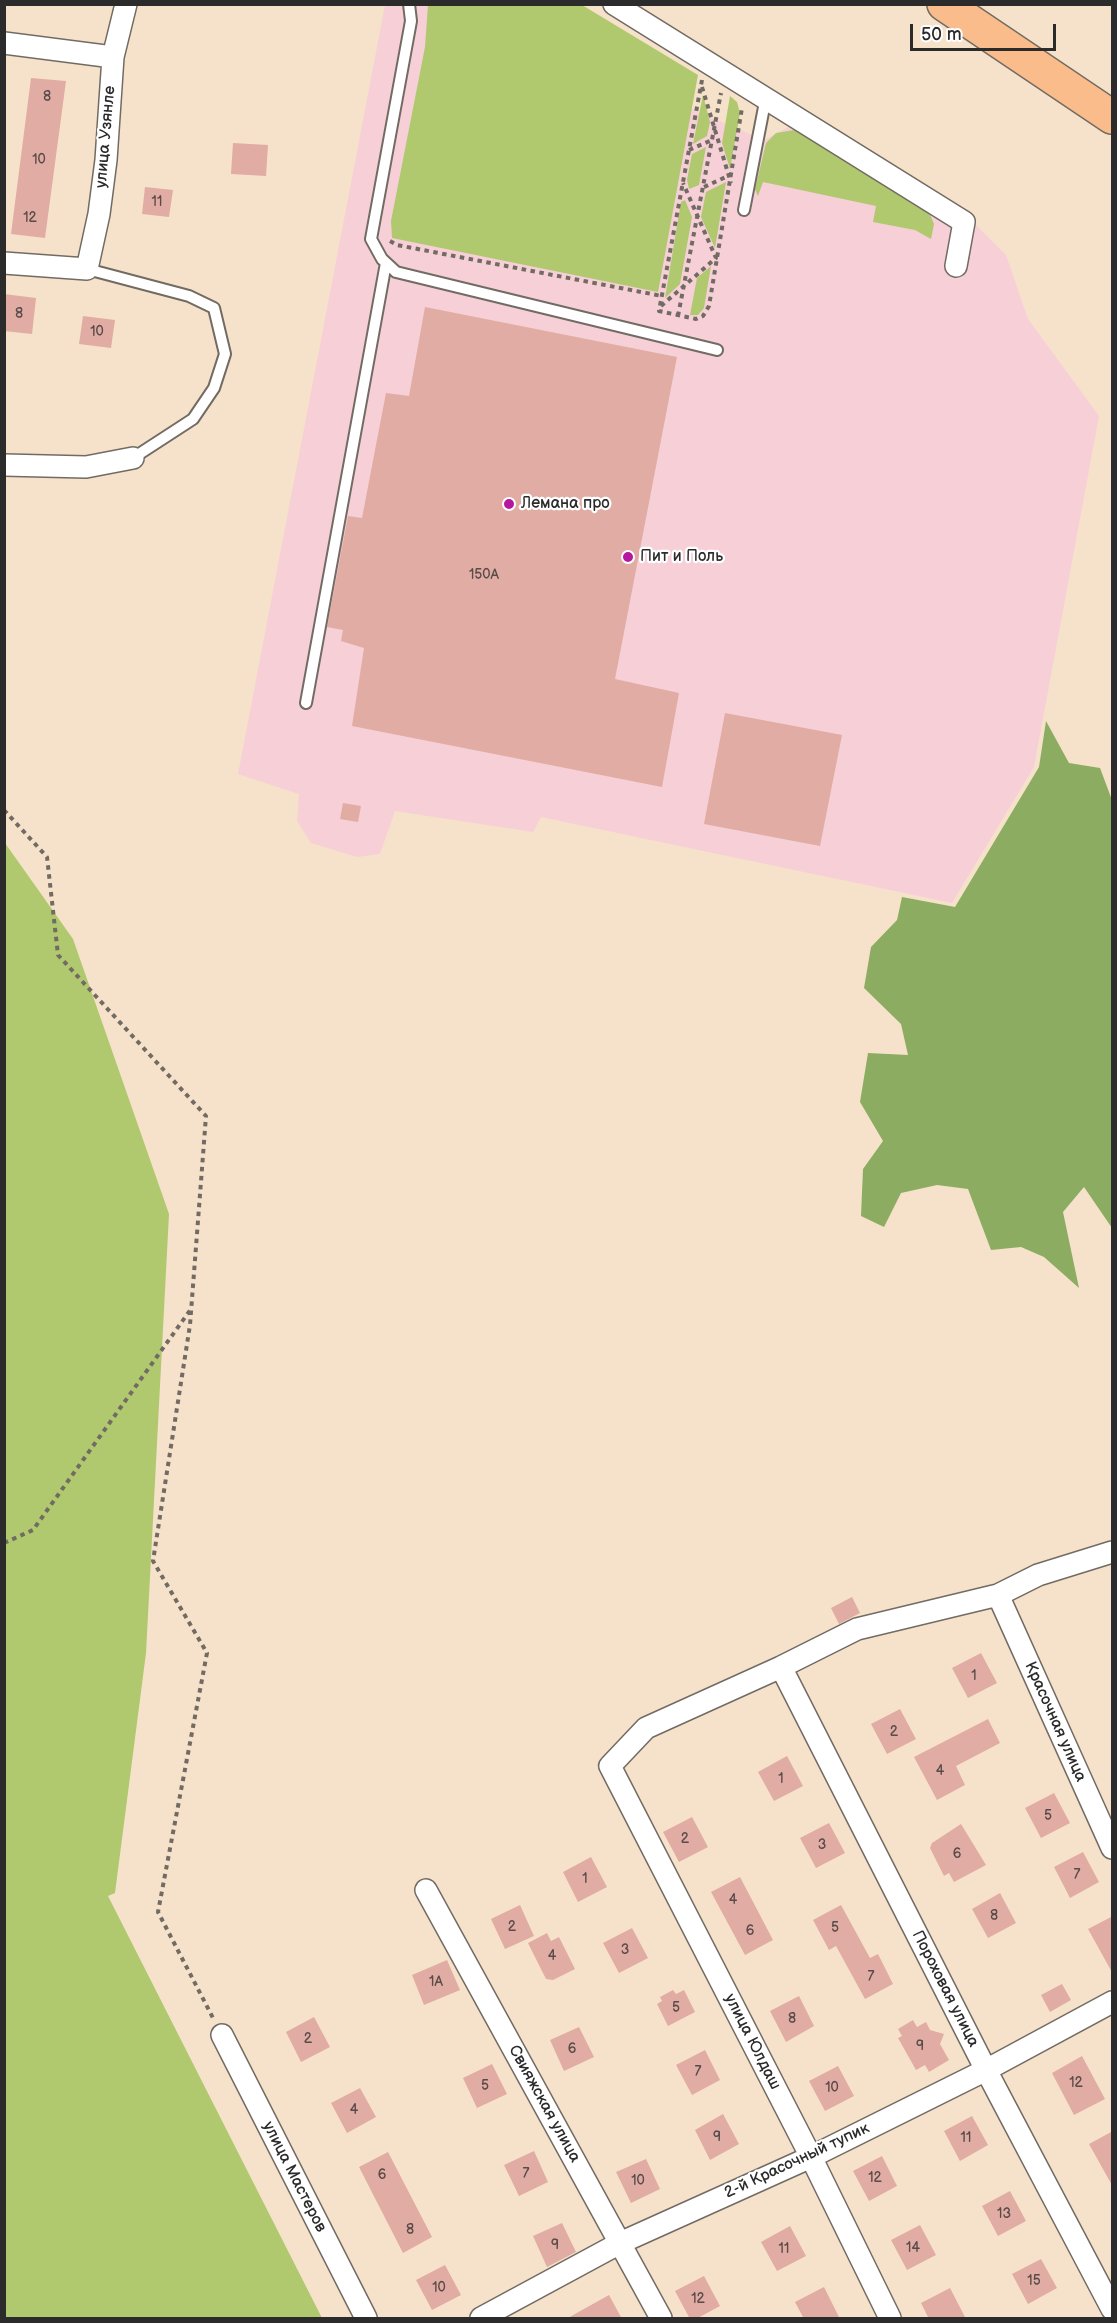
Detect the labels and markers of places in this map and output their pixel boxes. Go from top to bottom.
place label: Лемана про [521,494,610,514]
marker: Лемана про [502,497,516,511]
place label: Пит и Поль [640,547,723,567]
marker: Пит и Поль [621,550,635,564]

